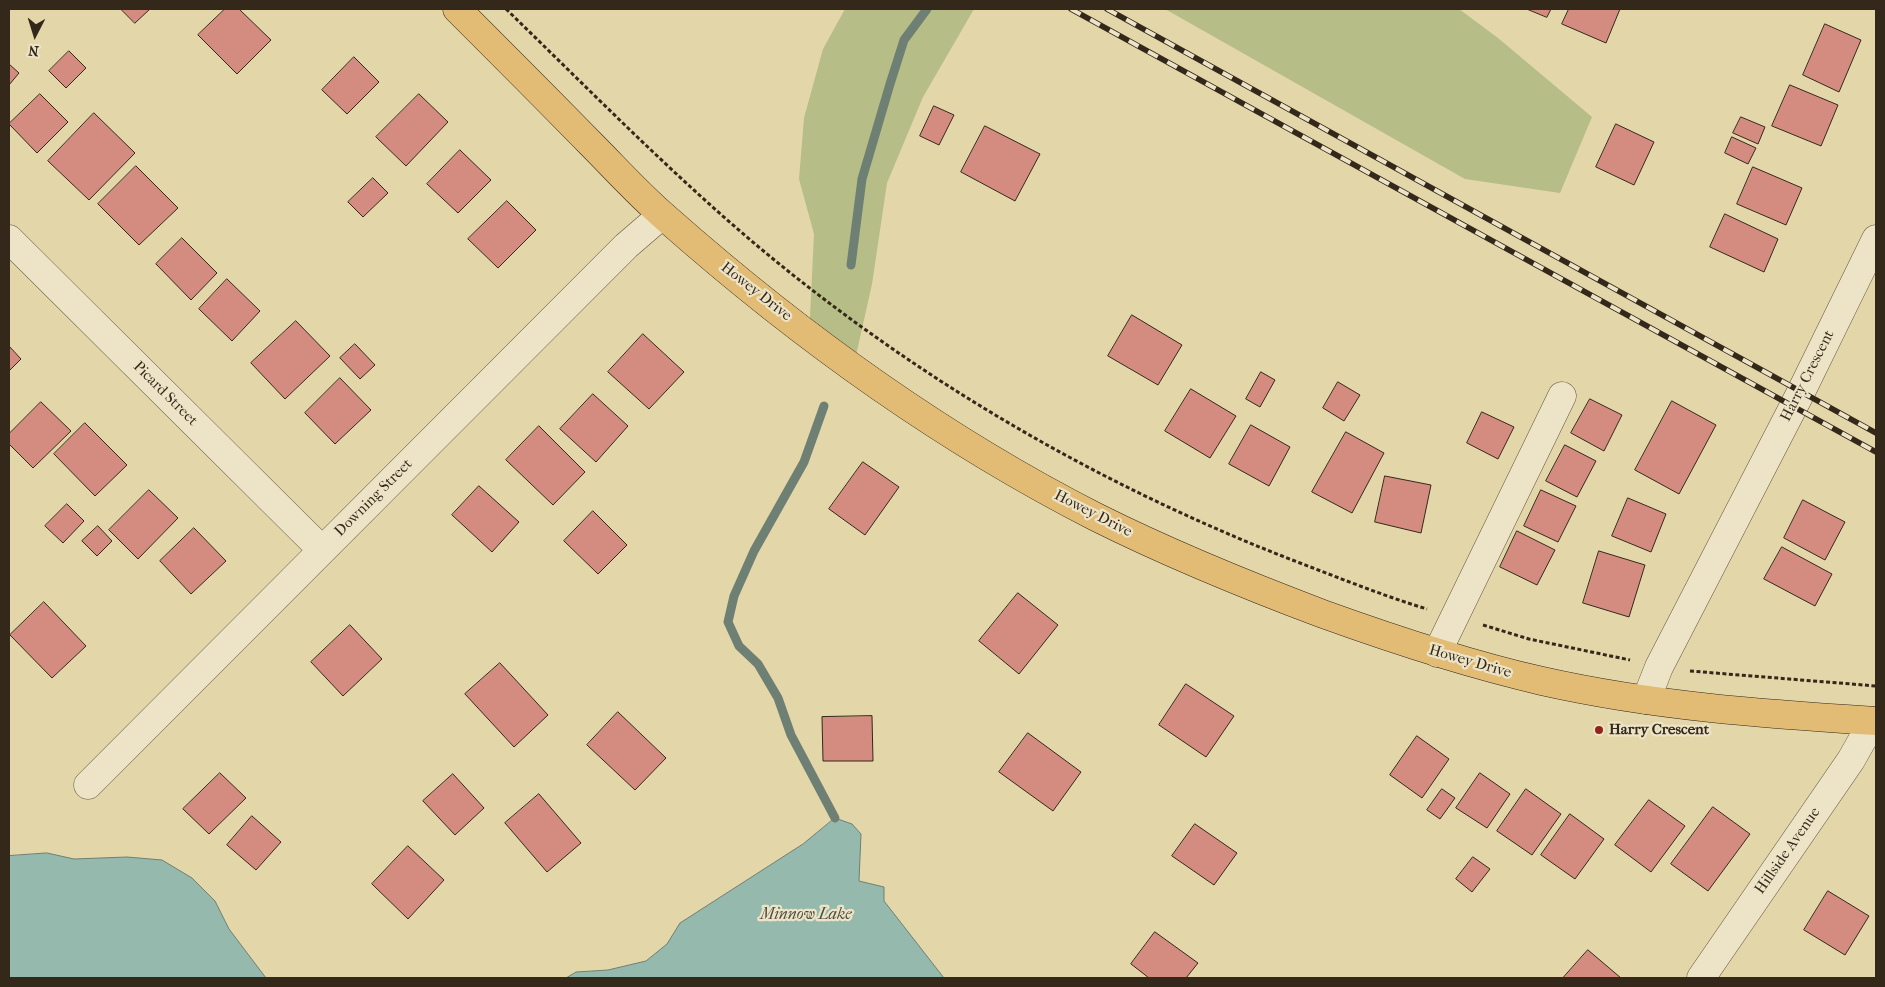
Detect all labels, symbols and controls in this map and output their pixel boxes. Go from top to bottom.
north arrow [10,10,60,60]
text: N [28,42,40,59]
street label: Howey Drive [717,259,795,325]
street label: Harry Crescent [1777,327,1839,425]
street label: Picard Street [129,358,201,430]
street label: Downing Street [331,455,417,541]
street label: Howey Drive [1051,487,1135,541]
street label: Howey Drive [1427,642,1513,682]
place label: Harry Crescent [1609,721,1709,739]
marker: Harry Crescent [1593,724,1605,736]
street label: Hillside Avenue [1751,804,1825,898]
water label: Minnow Lake [760,905,852,925]

